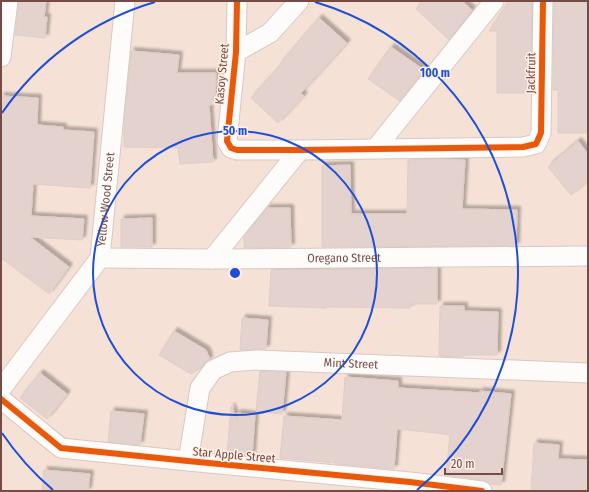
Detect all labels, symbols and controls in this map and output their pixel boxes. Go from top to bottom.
street label: Kasoy Street [212,43,232,105]
street label: Jackfruit [524,52,538,94]
text: 100 m [420,66,450,80]
text: 50 m [223,124,247,138]
street label: Yellow Wood Street [94,152,117,247]
street label: Oregano Street [307,251,381,265]
centre of rings [228,266,242,280]
street label: Mint Street [324,356,378,372]
street label: Star Apple Street [192,444,276,466]
scale bar [445,450,502,476]
text: 20 m [451,457,475,471]

